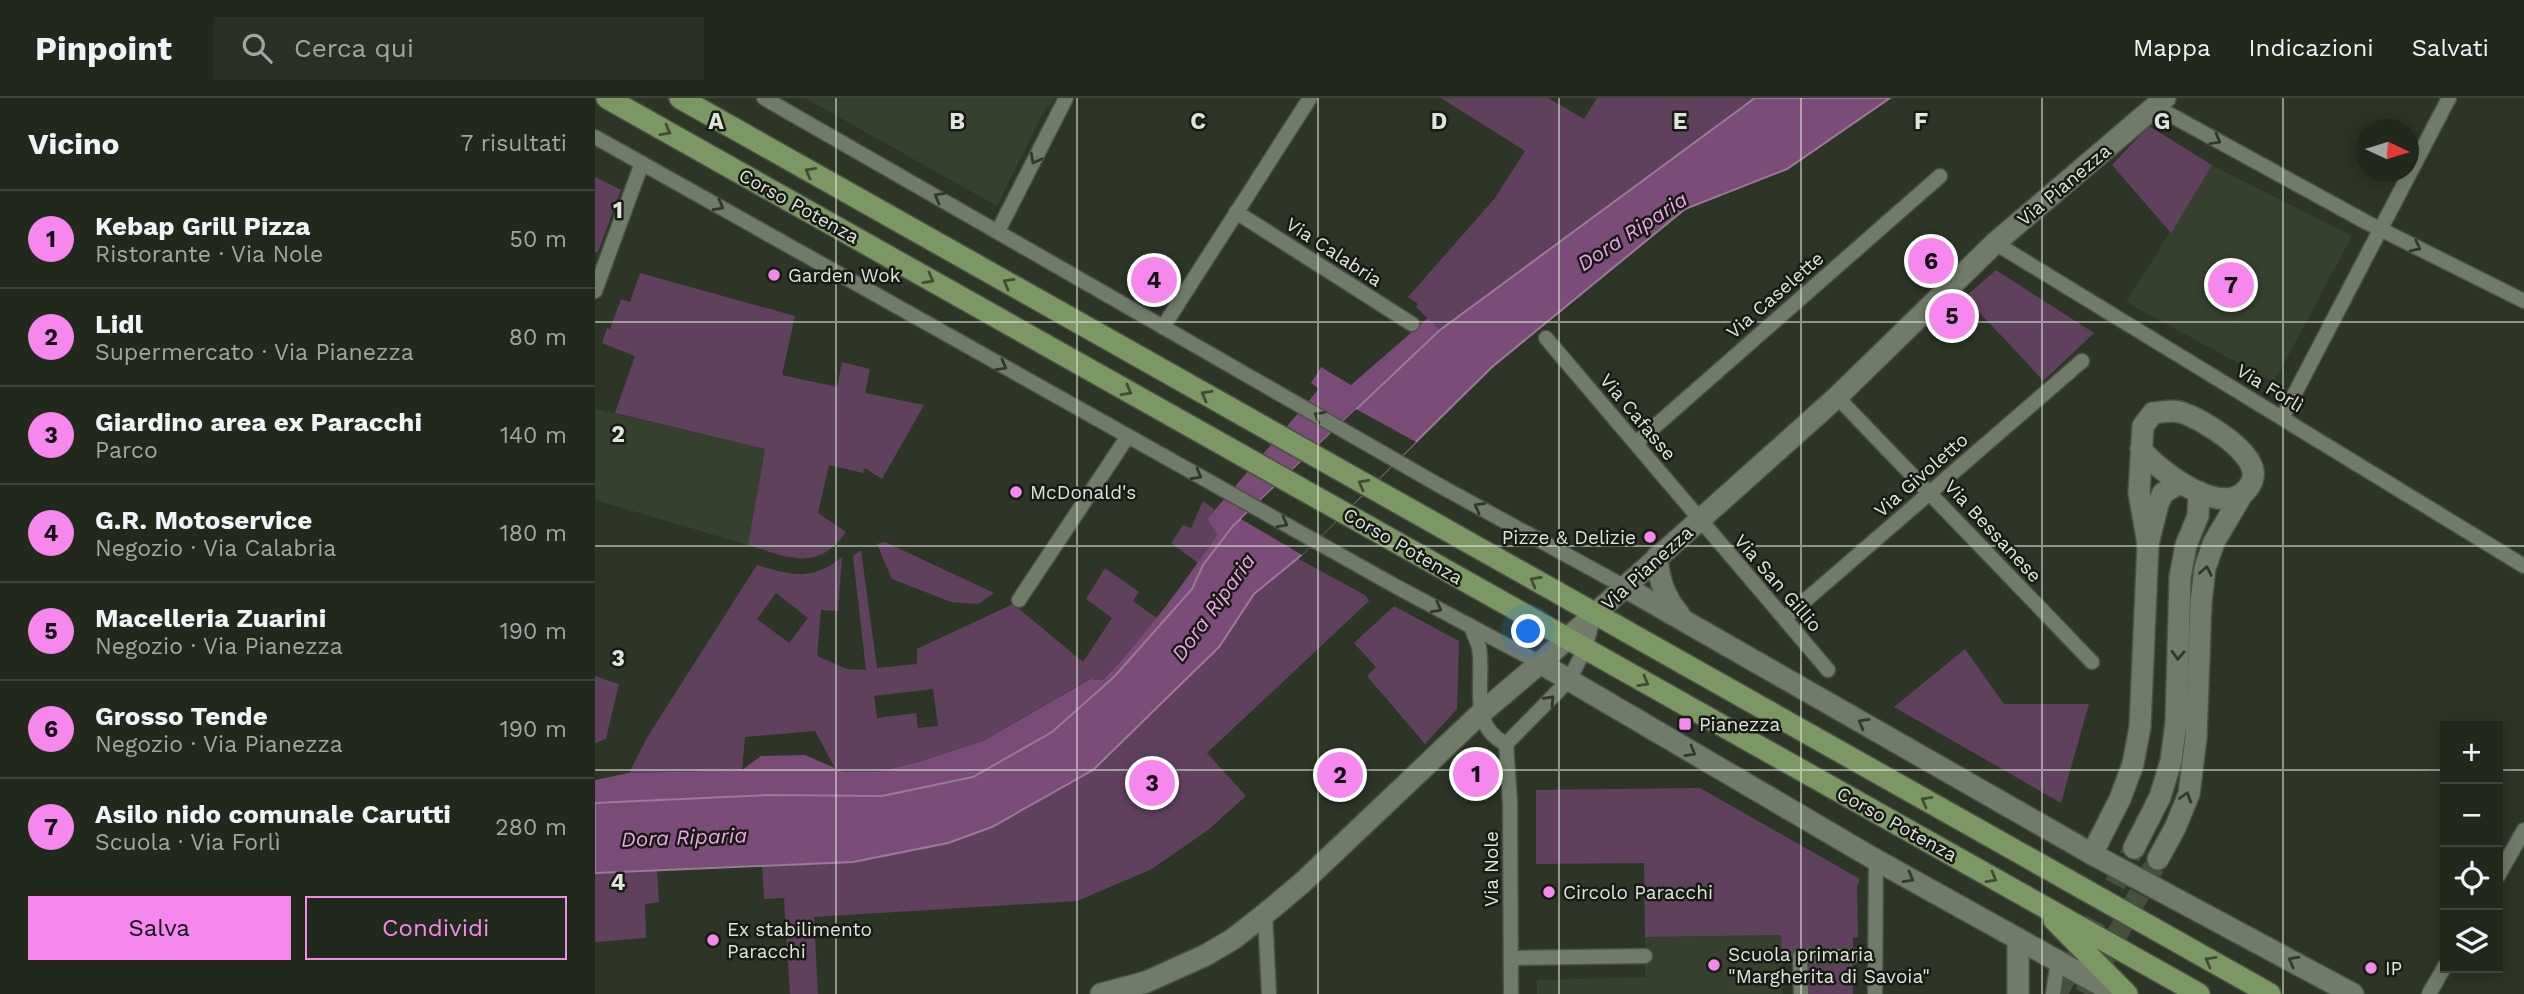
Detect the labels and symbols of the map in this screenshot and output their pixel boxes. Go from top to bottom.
text: A [708,108,724,135]
text: B [949,108,965,135]
text: C [1190,108,1206,135]
text: D [1431,108,1447,135]
text: E [1673,108,1687,135]
text: F [1914,108,1928,135]
text: G [2154,108,2170,135]
north arrow [2356,119,2419,182]
one-way arrow [659,123,672,136]
one-way arrow [2209,132,2221,145]
street label: Via Pianezza [2012,139,2116,231]
one-way arrow [1030,152,1044,164]
street label: Corso Potenza [735,163,863,249]
one-way arrow [805,167,817,180]
water label: Dora Riparia [1572,186,1692,276]
one-way arrow [933,192,946,205]
text: 1 [613,197,623,224]
one-way arrow [711,198,724,211]
street label: Via Calabria [1282,212,1387,292]
pin: 6 [1908,235,1954,287]
one-way arrow [2409,239,2421,253]
street label: Via Caselette [1722,247,1828,343]
pin: 4 [1131,254,1177,306]
pin: 7 [2208,259,2254,311]
place label: Garden Wok [788,264,901,287]
marker: Garden Wok [766,267,782,283]
one-way arrow [921,271,934,284]
one-way arrow [1003,278,1016,291]
pin: 5 [1929,290,1975,342]
one-way arrow [995,358,1008,371]
street label: Via Forlì [2232,359,2308,417]
street label: Via Cafasse [1595,369,1681,465]
one-way arrow [1120,383,1132,396]
one-way arrow [1201,390,1214,403]
one-way arrow [1314,411,1326,424]
text: 2 [611,421,625,448]
street label: Via Givoletto [1869,428,1973,522]
one-way arrow [1190,467,1202,480]
street label: Via Bessanese [1940,475,2046,587]
one-way arrow [1358,479,1371,492]
place label: McDonald's [1030,481,1136,504]
marker: McDonald's [1008,484,1024,500]
one-way arrow [1474,502,1486,515]
street label: Corso Potenza [1339,503,1467,590]
one-way arrow [1276,515,1288,528]
street label: Via Pianezza [1596,521,1698,615]
place label: Pizze & Delizie [1502,526,1636,549]
marker: Pizze & Delizie [1642,529,1658,545]
street label: Via San Gillio [1729,529,1827,637]
water label: Dora Riparia [1166,549,1260,665]
one-way arrow [2197,565,2212,577]
one-way arrow [1529,576,1542,589]
one-way arrow [1430,600,1442,614]
your location [1511,614,1545,648]
text: 3 [611,645,625,672]
one-way arrow [2170,650,2185,661]
one-way arrow [1637,674,1649,687]
one-way arrow [1542,695,1555,708]
place label: Pianezza [1699,713,1780,736]
marker: Pianezza [1677,716,1693,732]
one-way arrow [1857,718,1870,731]
one-way arrow [1683,744,1696,757]
pin: 1 [1453,748,1499,800]
pin: 2 [1317,749,1363,801]
pin: 3 [1129,757,1175,809]
street label: Corso Potenza [1833,781,1961,867]
one-way arrow [2178,792,2193,804]
one-way arrow [1921,796,1934,809]
water label: Dora Riparia [621,822,748,852]
street label: Via Nole [1480,831,1503,907]
text: 4 [611,869,626,896]
one-way arrow [1902,870,1914,883]
one-way arrow [1985,870,1997,883]
place label: Circolo Paracchi [1563,881,1713,904]
marker: Circolo Paracchi [1541,884,1557,900]
place label: Ex stabilimento Paracchi [727,918,872,963]
marker: Ex stabilimento Paracchi [705,932,721,948]
place label: Scuola primaria "Margherita di Savoia" [1728,943,1930,988]
one-way arrow [2205,956,2217,969]
one-way arrow [2288,956,2300,970]
marker: Scuola primaria "Margherita di Savoia" [1706,957,1722,973]
place label: IP [2385,957,2402,980]
marker: IP [2363,960,2379,976]

